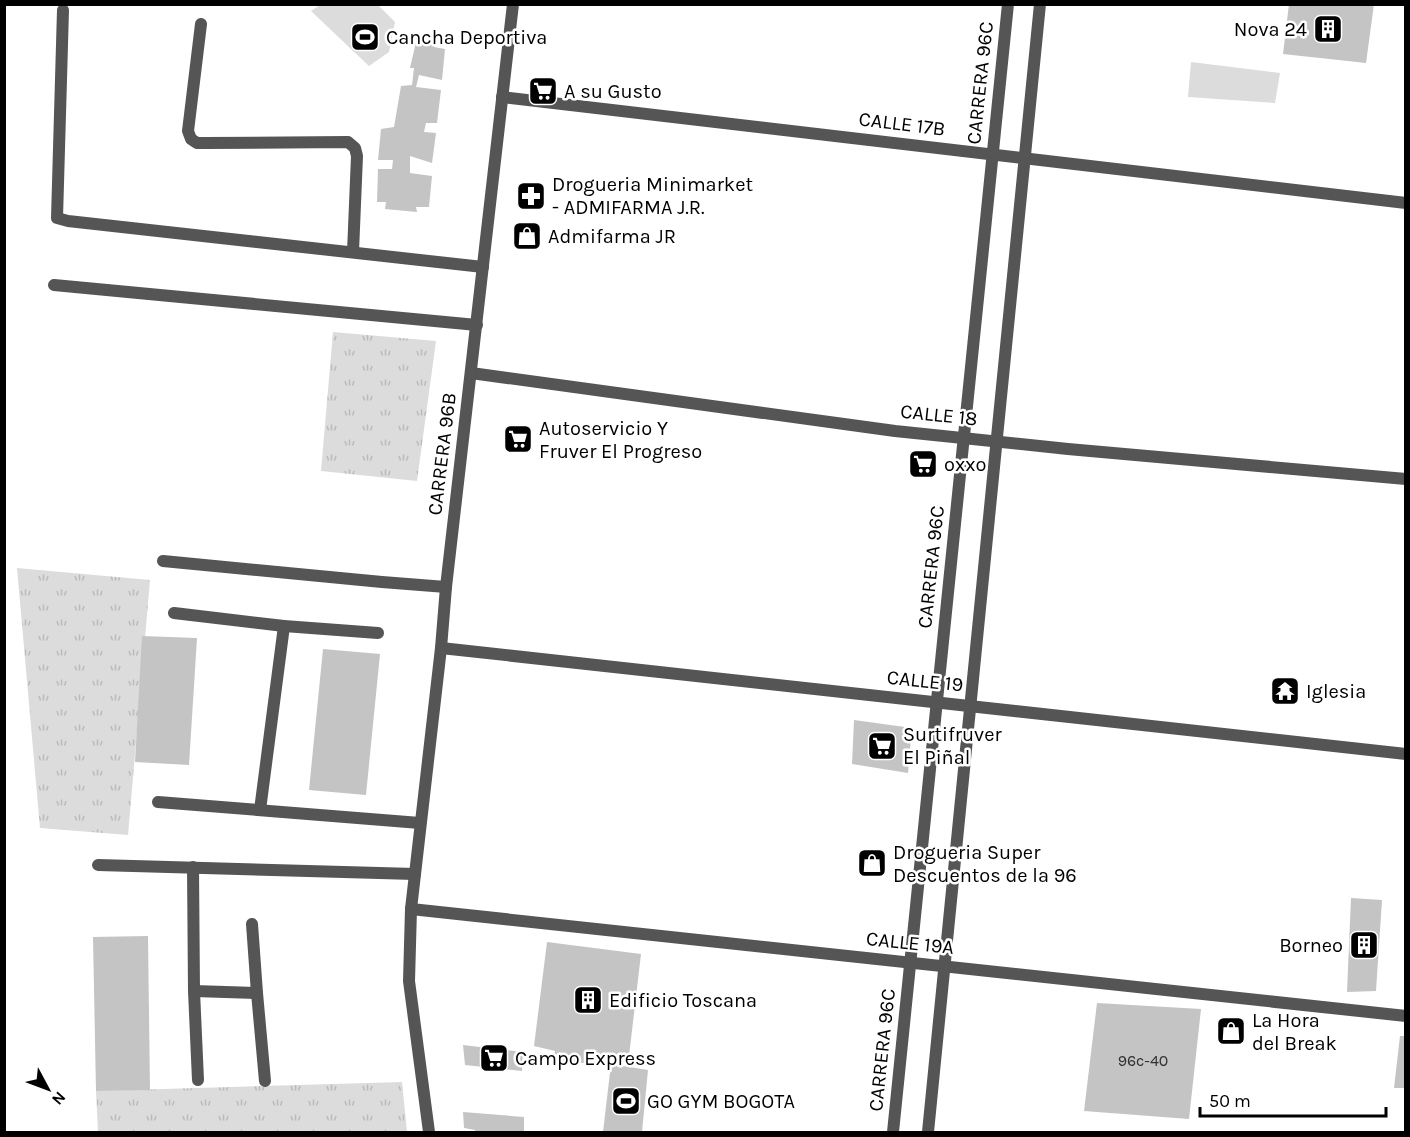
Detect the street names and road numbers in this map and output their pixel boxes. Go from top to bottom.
street label: CARRERA 96C [962,20,998,146]
street label: CALLE 17B [857,107,947,141]
street label: CARRERA 96B [423,391,461,517]
street label: CALLE 18 [899,400,979,430]
street label: CARRERA 96C [913,504,949,630]
street label: CALLE 19 [886,666,964,696]
street label: CALLE 19A [865,927,955,959]
street label: CARRERA 96C [864,987,900,1113]

